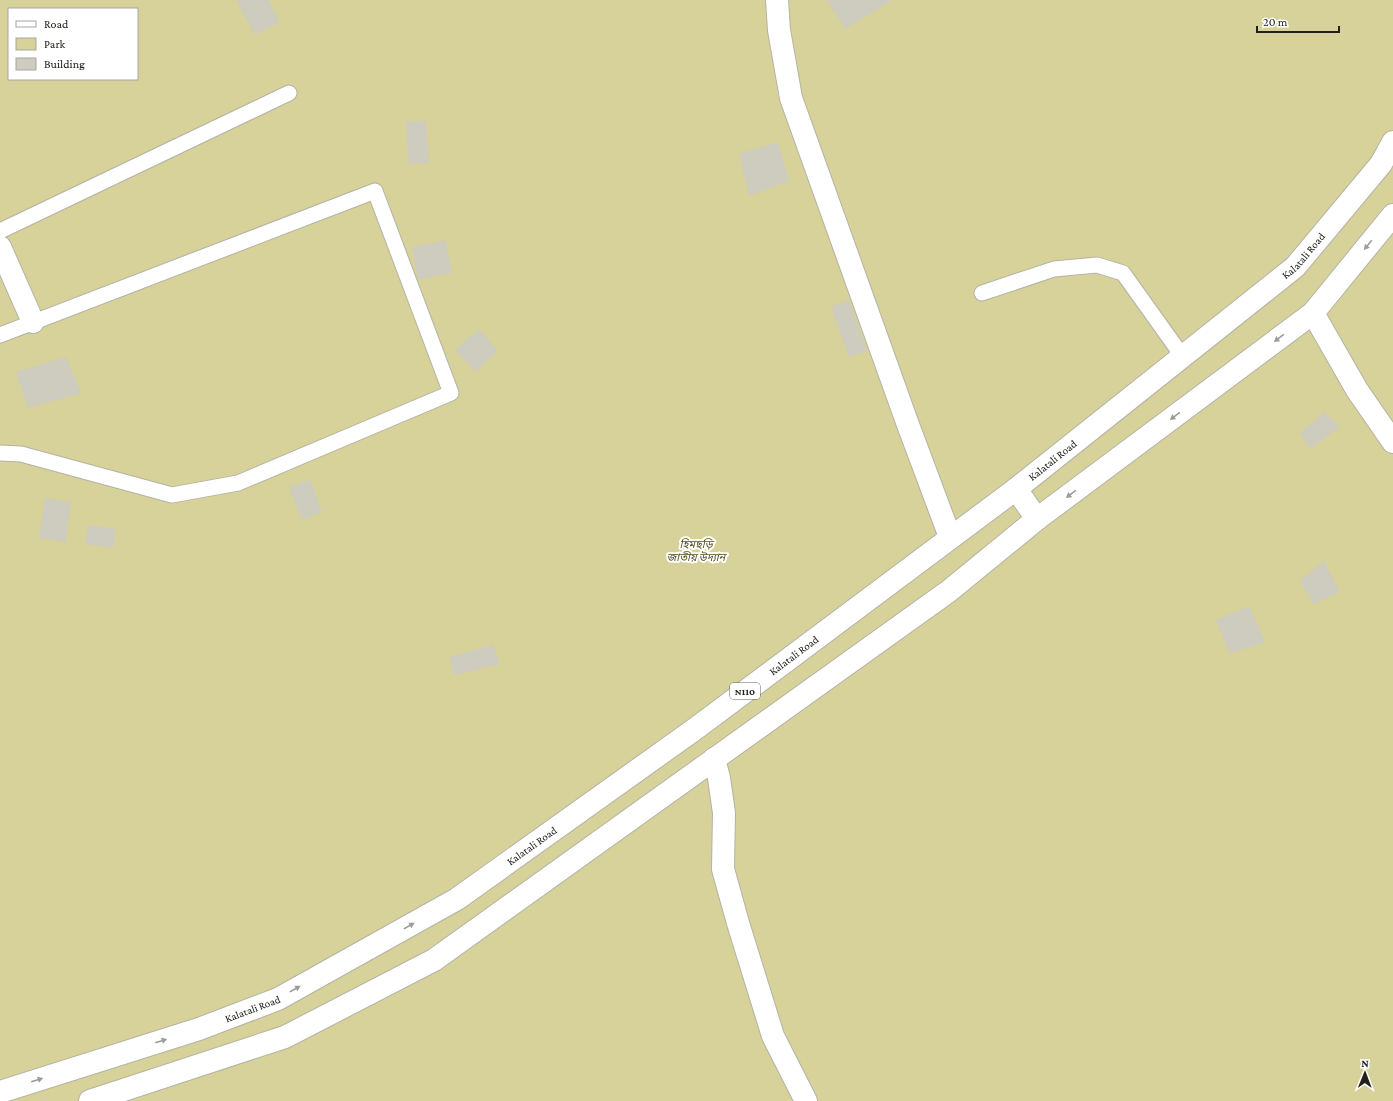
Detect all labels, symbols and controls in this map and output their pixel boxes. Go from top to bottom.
legend [8,8,138,80]
scale bar [1257,8,1339,34]
text: 20 m [1263,15,1288,29]
text: Road [44,17,69,31]
text: Park [44,37,66,51]
text: Building [44,57,85,71]
street label: Kalatali Road [1279,230,1327,281]
one-way arrow [1364,240,1373,251]
one-way arrow [1274,334,1284,342]
one-way arrow [1169,412,1180,420]
street label: Kalatali Road [1026,437,1079,483]
one-way arrow [1065,490,1076,498]
park label: হিমছড়ি জাতীয় উদ্যান [667,538,728,563]
street label: Kalatali Road [767,633,821,677]
road number: N110 [730,683,760,699]
street label: Kalatali Road [504,824,559,867]
one-way arrow [403,922,415,929]
one-way arrow [289,986,301,992]
street label: Kalatali Road [223,993,282,1025]
one-way arrow [156,1038,168,1044]
north arrow [1345,1053,1385,1093]
text: N [1361,1057,1370,1069]
one-way arrow [32,1077,44,1083]

